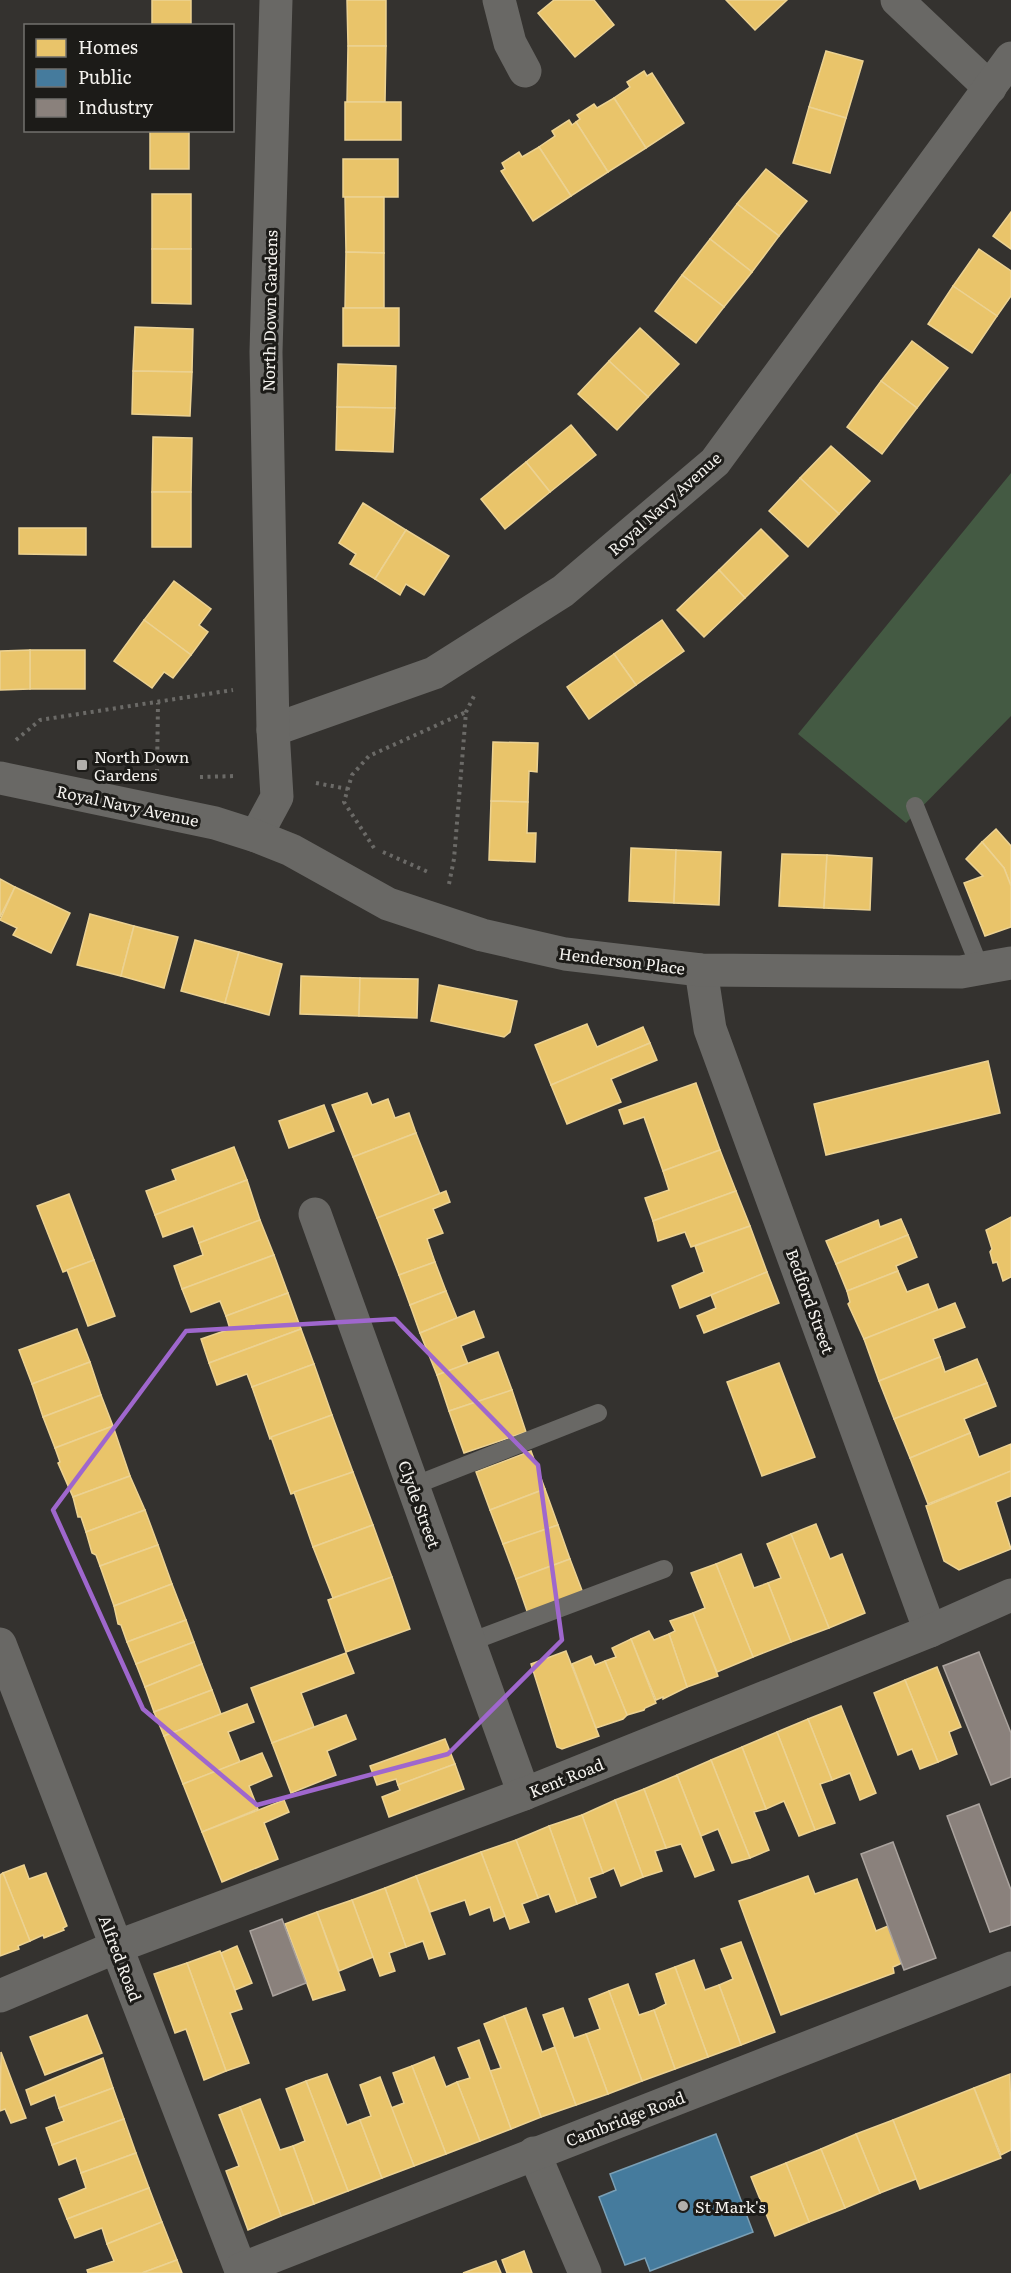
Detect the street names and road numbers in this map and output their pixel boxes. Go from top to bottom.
street label: North Down Gardens [256,230,282,392]
street label: Royal Navy Avenue [602,446,726,560]
street label: Royal Navy Avenue [55,778,201,832]
street label: Henderson Place [557,940,687,980]
street label: Bedford Street [781,1245,841,1357]
street label: Clyde Street [393,1457,447,1552]
street label: Kent Road [525,1751,607,1803]
street label: Alfred Road [94,1911,149,2005]
street label: Cambridge Road [562,2084,688,2152]

